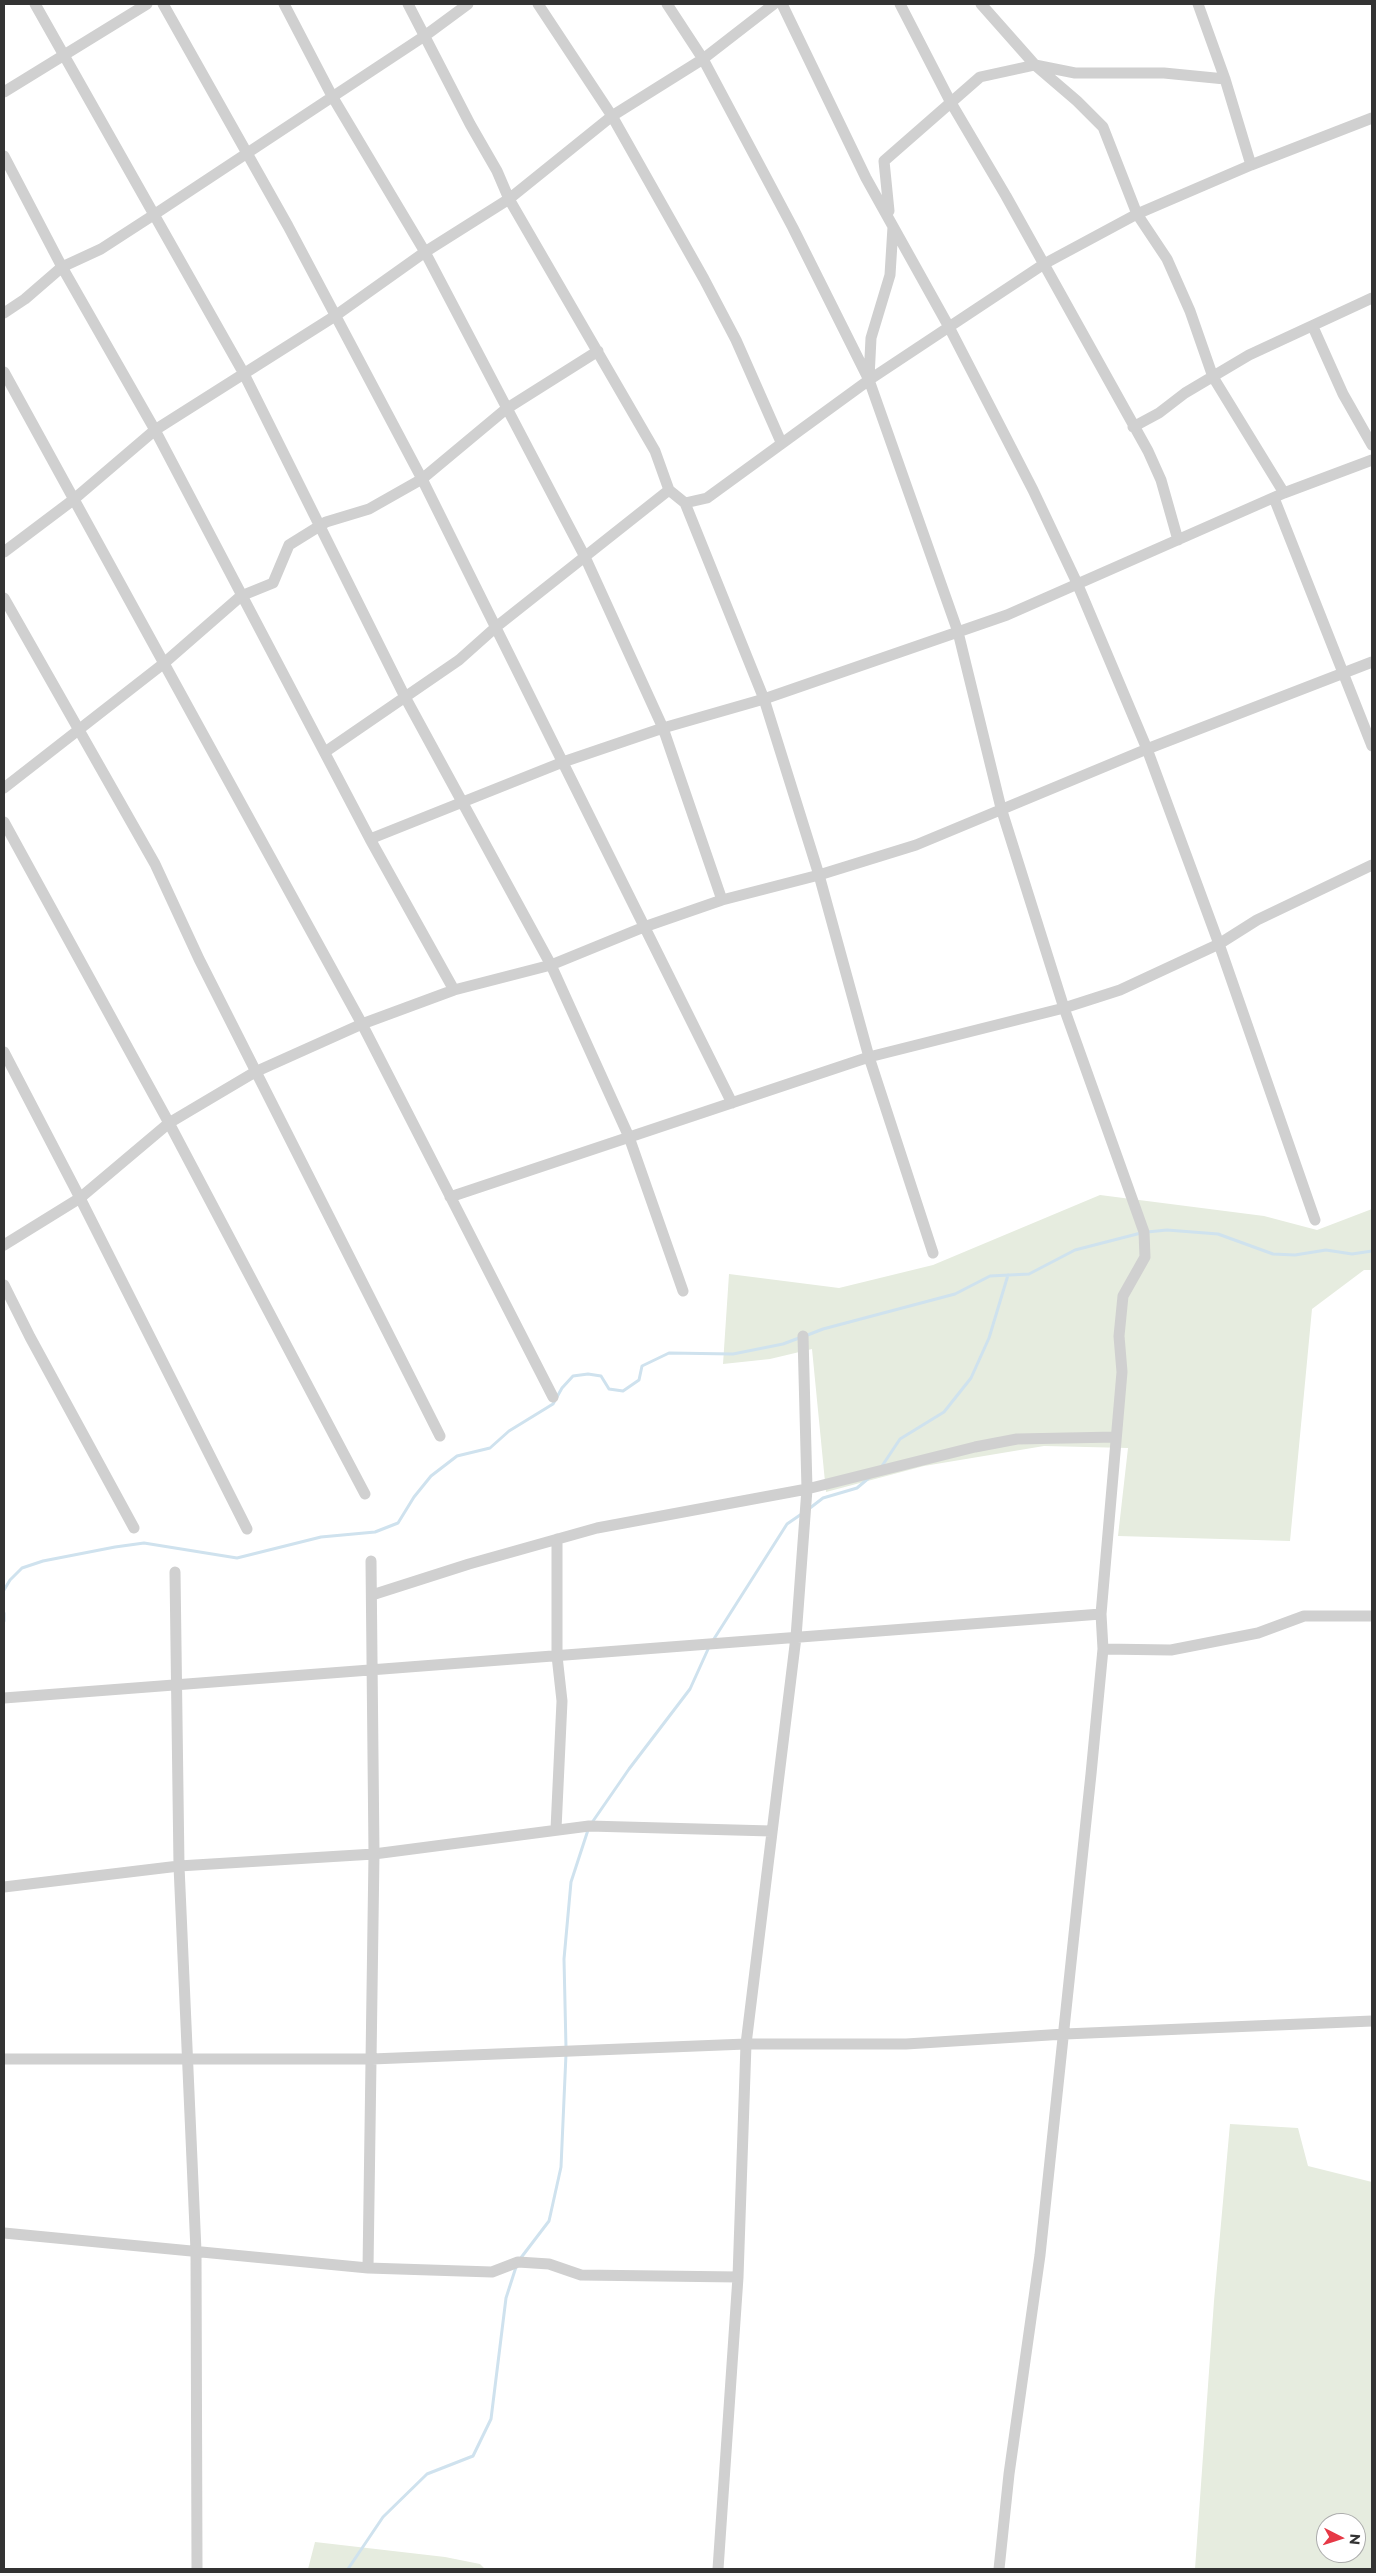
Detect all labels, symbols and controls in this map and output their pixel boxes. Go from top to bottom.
north arrow [1316,2513,1366,2563]
text: N [1345,2533,1364,2546]

